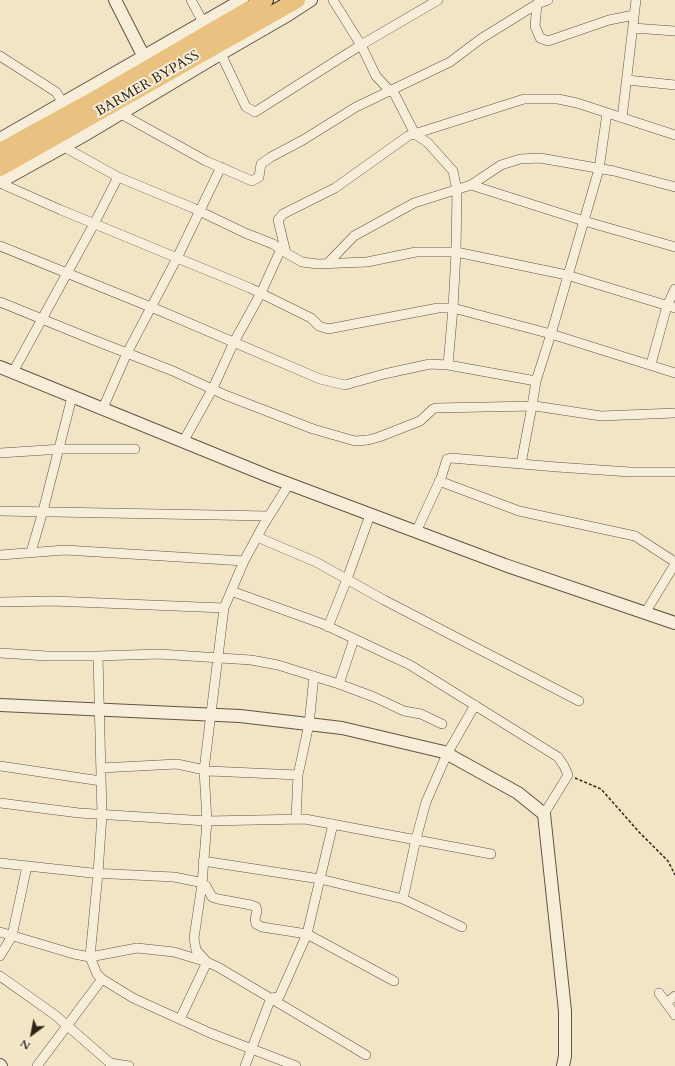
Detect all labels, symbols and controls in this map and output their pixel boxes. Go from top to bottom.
street label: BARMER BYPASS [93,48,203,120]
north arrow [12,1014,52,1054]
text: N [17,1036,33,1053]

